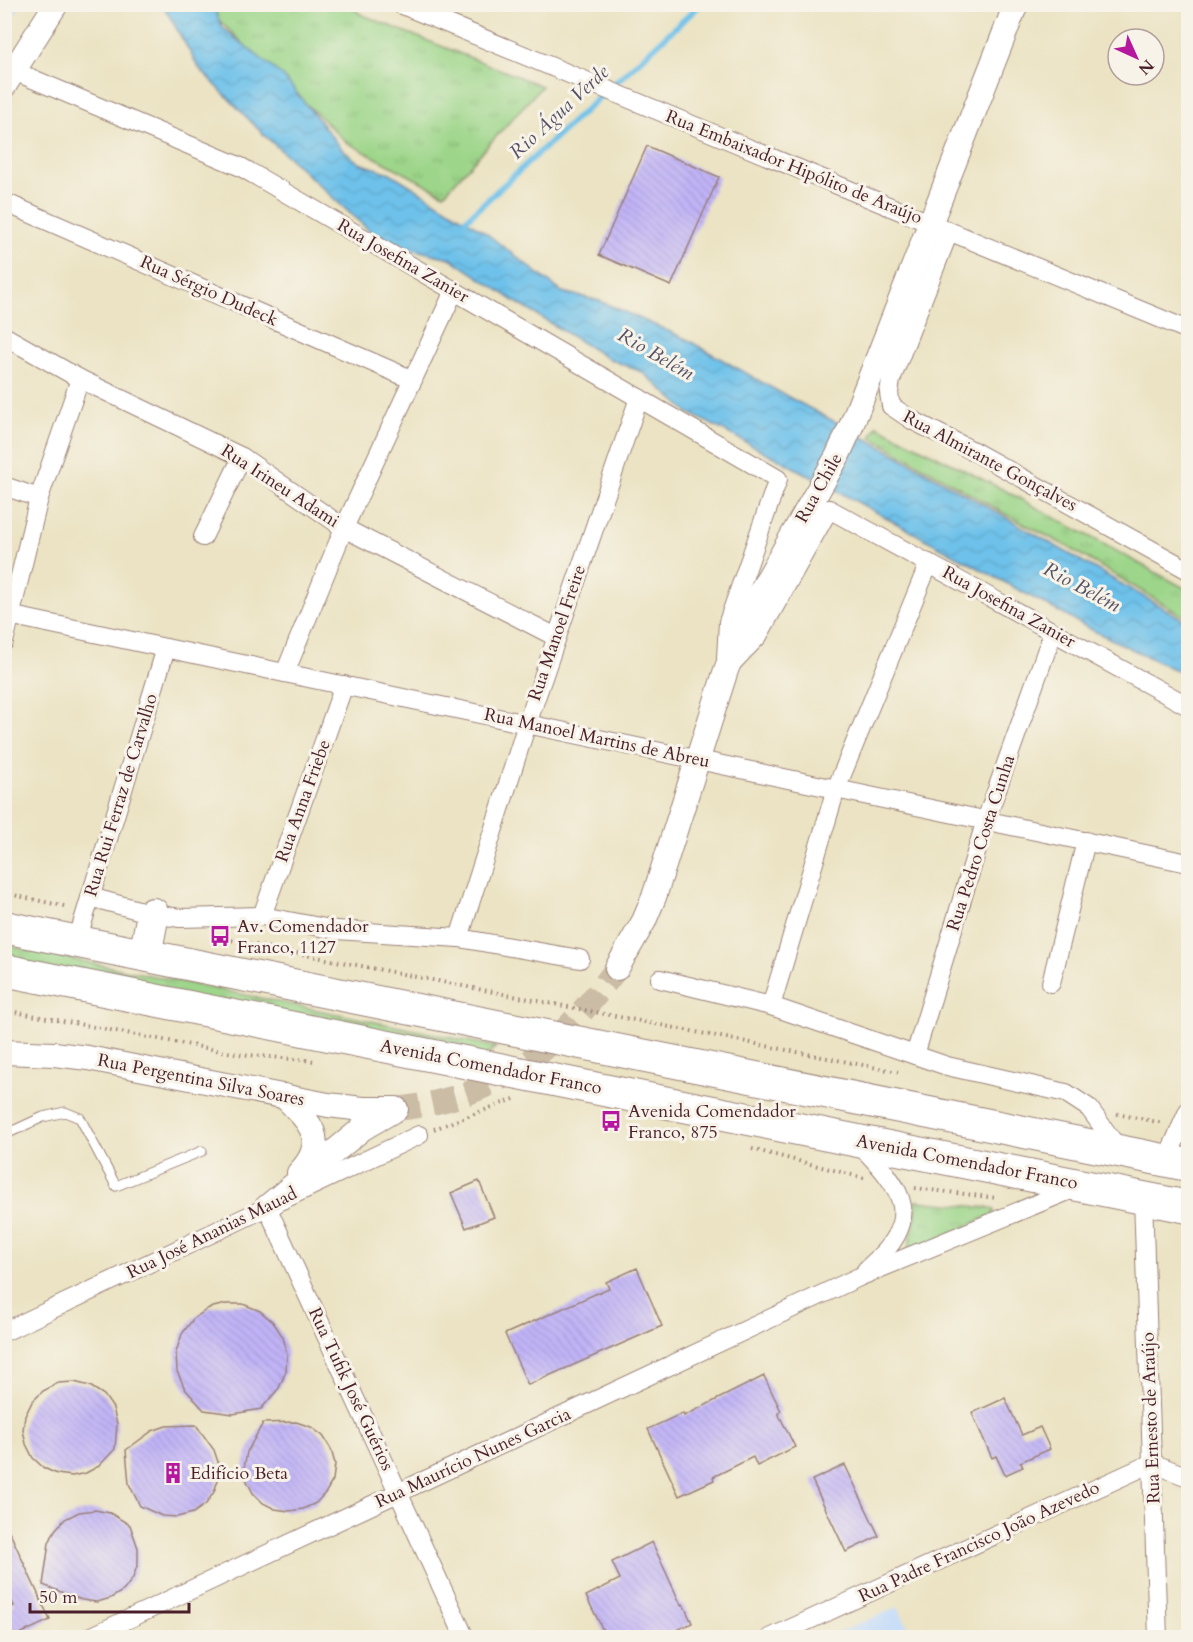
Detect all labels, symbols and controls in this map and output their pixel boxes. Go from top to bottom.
north arrow [1106,27,1166,87]
text: N [1133,54,1159,80]
water label: Rio Água Verde [503,59,615,165]
street label: Rua Embaixador Hipólito de Araújo [662,104,926,230]
street label: Rua Josefina Zanier [332,213,474,309]
street label: Rua Sérgio Dudeck [136,249,282,333]
water label: Rio Belém [613,321,699,387]
street label: Rua Almirante Gonçalves [898,404,1082,518]
street label: Rua Irineu Adami [216,438,344,534]
street label: Rua Chile [790,449,848,527]
water label: Rio Belém [1039,555,1125,619]
street label: Rua Josefina Zanier [938,560,1080,654]
street label: Rua Manoel Freire [522,562,592,704]
street label: Rua Rui Ferraz de Carvalho [78,690,164,900]
street label: Rua Manoel Martins de Abreu [482,702,712,774]
street label: Rua Anna Friebe [269,736,337,866]
street label: Rua Pedro Costa Cunha [941,752,1021,934]
place label: Av. Comendador Franco, 1127 [237,914,369,960]
bus stop icon: Av. Comendador Franco, 1127 [208,924,232,948]
street label: Avenida Comendador Franco [378,1033,604,1101]
street label: Rua Pergentina Silva Soares [95,1048,307,1112]
place label: Avenida Comendador Franco, 875 [628,1099,796,1145]
bus stop icon: Avenida Comendador Franco, 875 [599,1109,623,1133]
street label: Avenida Comendador Franco [854,1128,1080,1196]
street label: Rua José Ananias Mauad [123,1181,302,1285]
street label: Rua Tufik José Guérios [302,1303,400,1475]
street label: Rua Ernesto de Araújo [1136,1331,1166,1504]
street label: Rua Maurício Nunes Garcia [371,1402,575,1514]
building icon: Edifício Beta [161,1461,185,1485]
place label: Edifício Beta [190,1461,288,1486]
street label: Rua Padre Francisco João Azevedo [854,1475,1104,1609]
scale bar [30,1576,189,1614]
text: 50 m [39,1585,78,1610]

